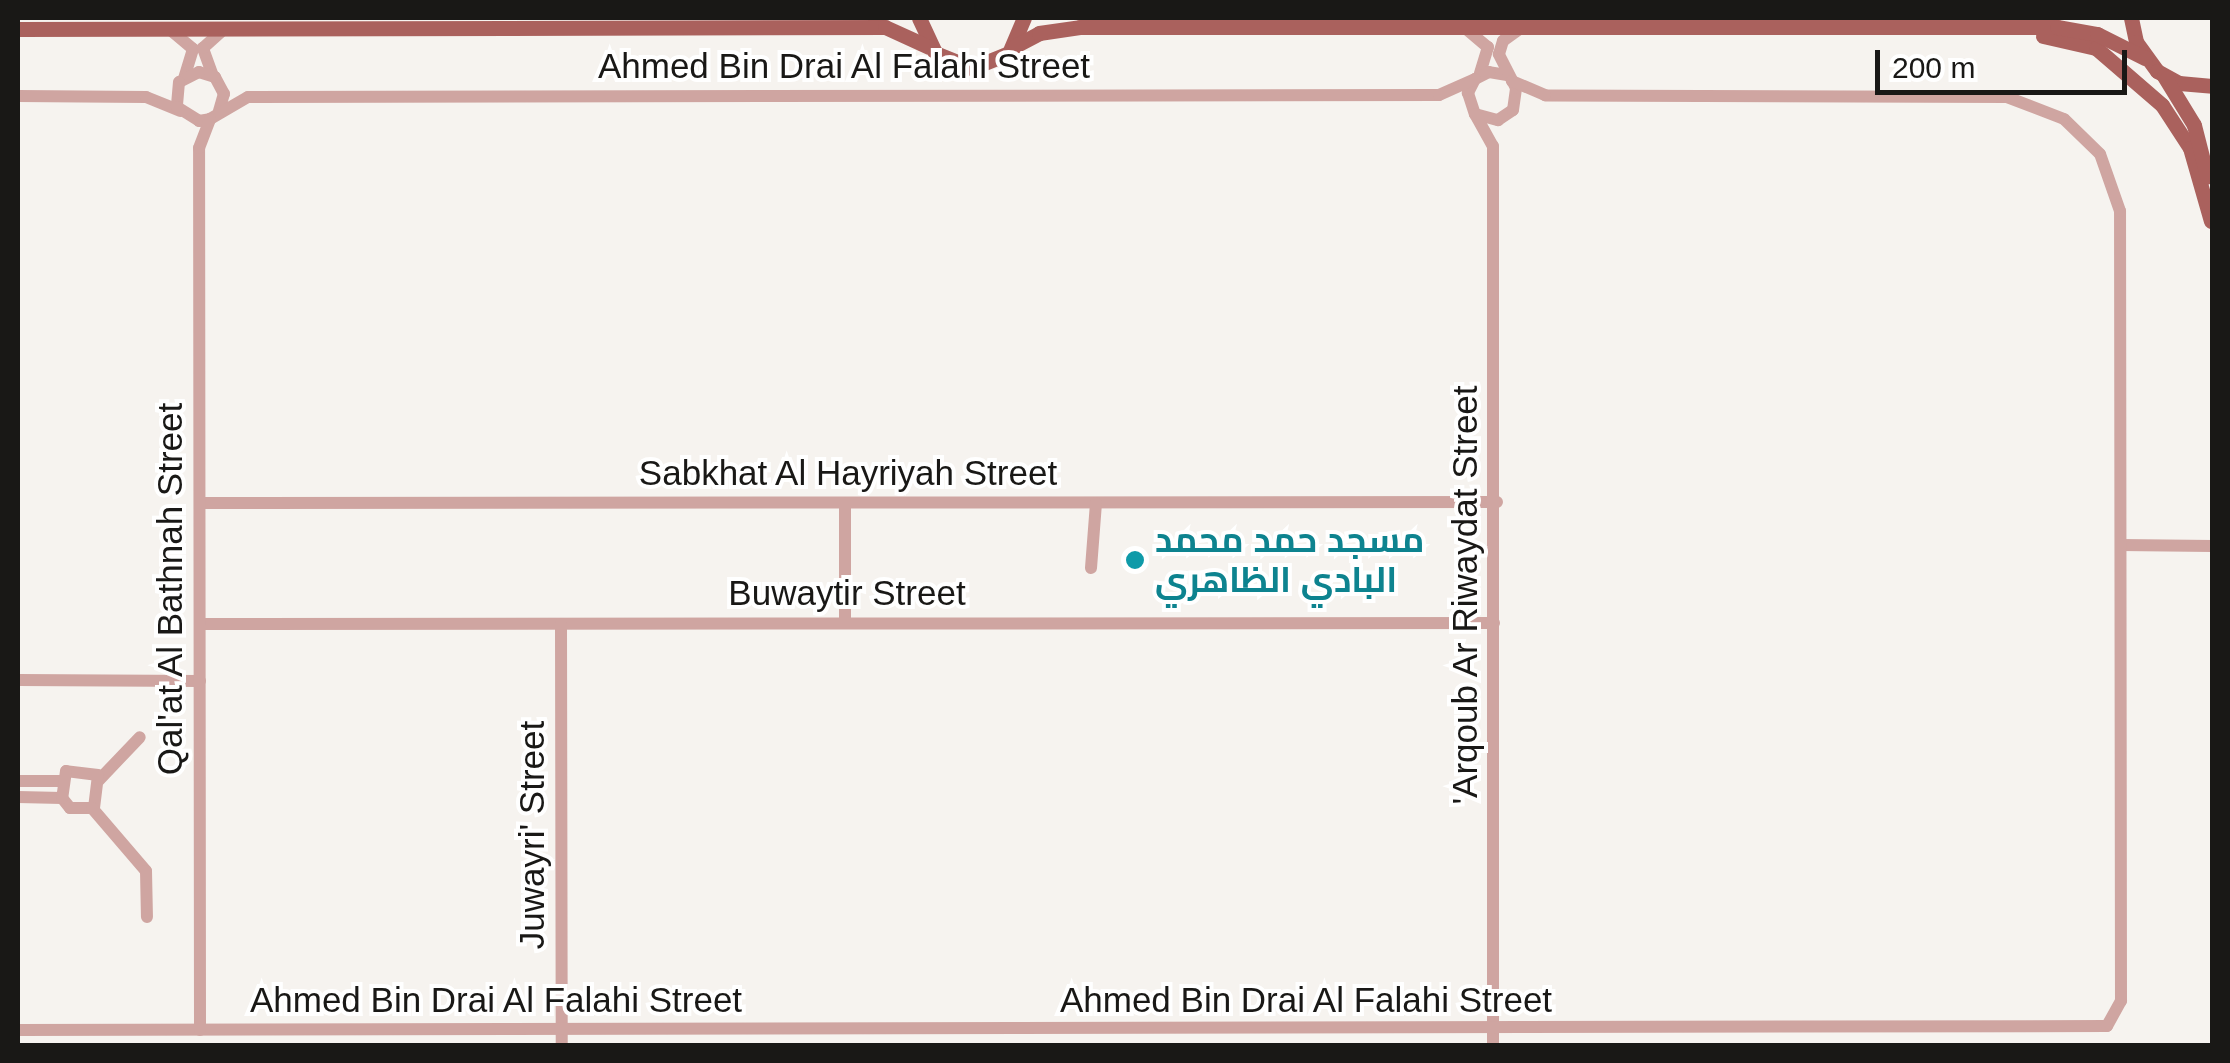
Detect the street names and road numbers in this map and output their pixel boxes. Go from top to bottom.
street label: Ahmed Bin Drai Al Falahi Street [597,45,1091,87]
street label: 'Arqoub Ar Riwaydat Street [1444,384,1486,806]
street label: Qal'at Al Bathnah Street [149,402,191,776]
street label: Sabkhat Al Hayriyah Street [638,452,1058,494]
street label: Buwaytir Street [728,572,966,614]
street label: Juwayri' Street [511,721,553,949]
street label: Ahmed Bin Drai Al Falahi Street [249,979,743,1021]
street label: Ahmed Bin Drai Al Falahi Street [1059,979,1553,1021]

